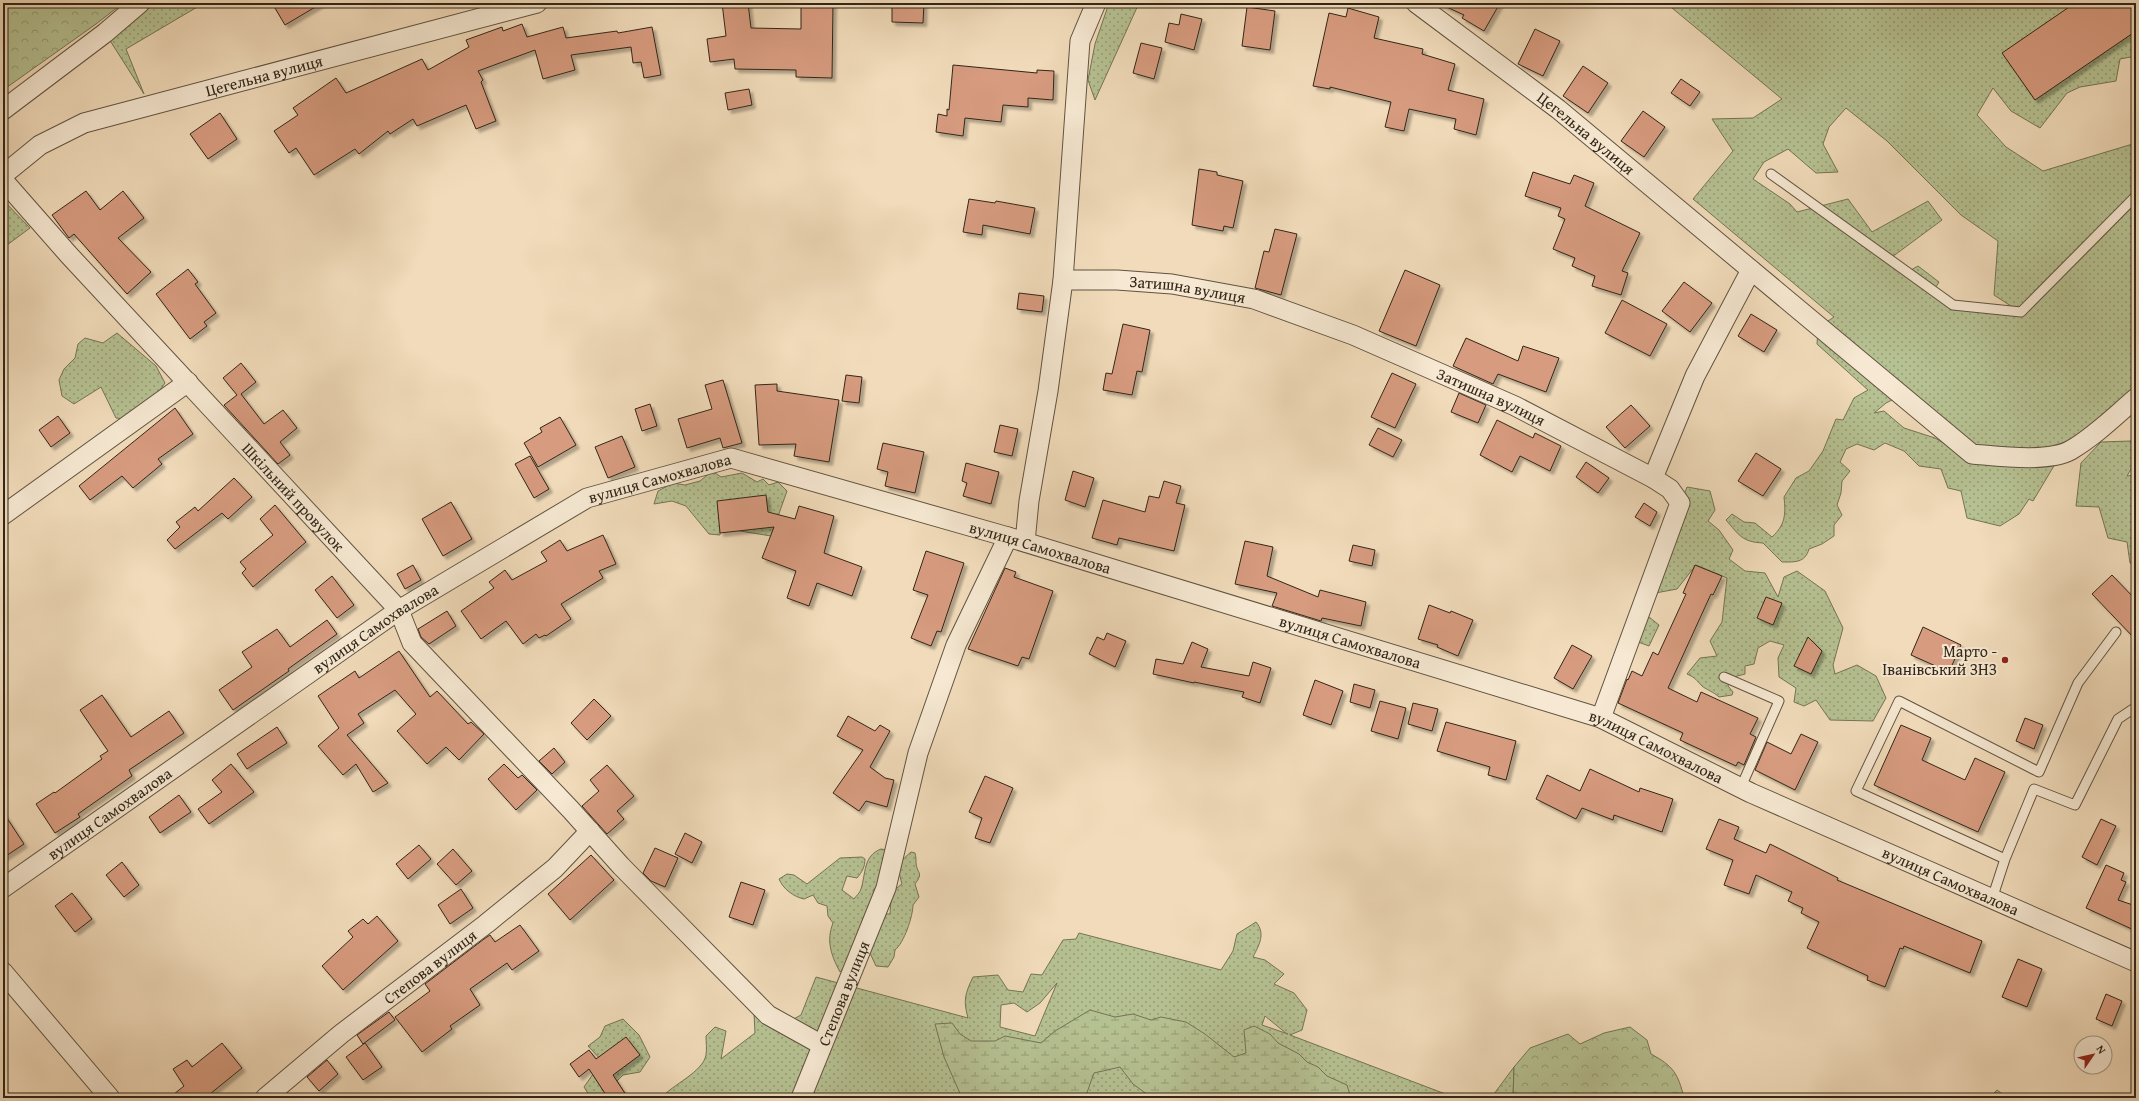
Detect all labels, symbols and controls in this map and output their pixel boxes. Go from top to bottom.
street label: Цегельна вулиця [203,48,325,102]
street label: Цегельна вулиця [1532,85,1640,180]
street label: Затишна вулиця [1128,269,1247,309]
street label: Затишна вулиця [1433,361,1550,432]
street label: Шкільний провулок [237,437,351,557]
street label: вулиця Самохвалова [586,447,734,509]
street label: вулиця Самохвалова [967,515,1115,580]
street label: вулиця Самохвалова [308,577,443,679]
street label: вулиця Самохвалова [1276,609,1424,675]
place label: Марто - Іванівський ЗНЗ [1882,639,1998,681]
marker: Марто - Іванівський ЗНЗ [2000,655,2010,665]
street label: вулиця Самохвалова [1586,703,1728,789]
street label: вулиця Самохвалова [42,761,177,865]
street label: вулиця Самохвалова [1879,840,2023,921]
street label: Степова вулиця [378,923,482,1010]
street label: Степова вулиця [811,937,875,1049]
north arrow [2073,1035,2113,1075]
text: N [2093,1042,2110,1057]

